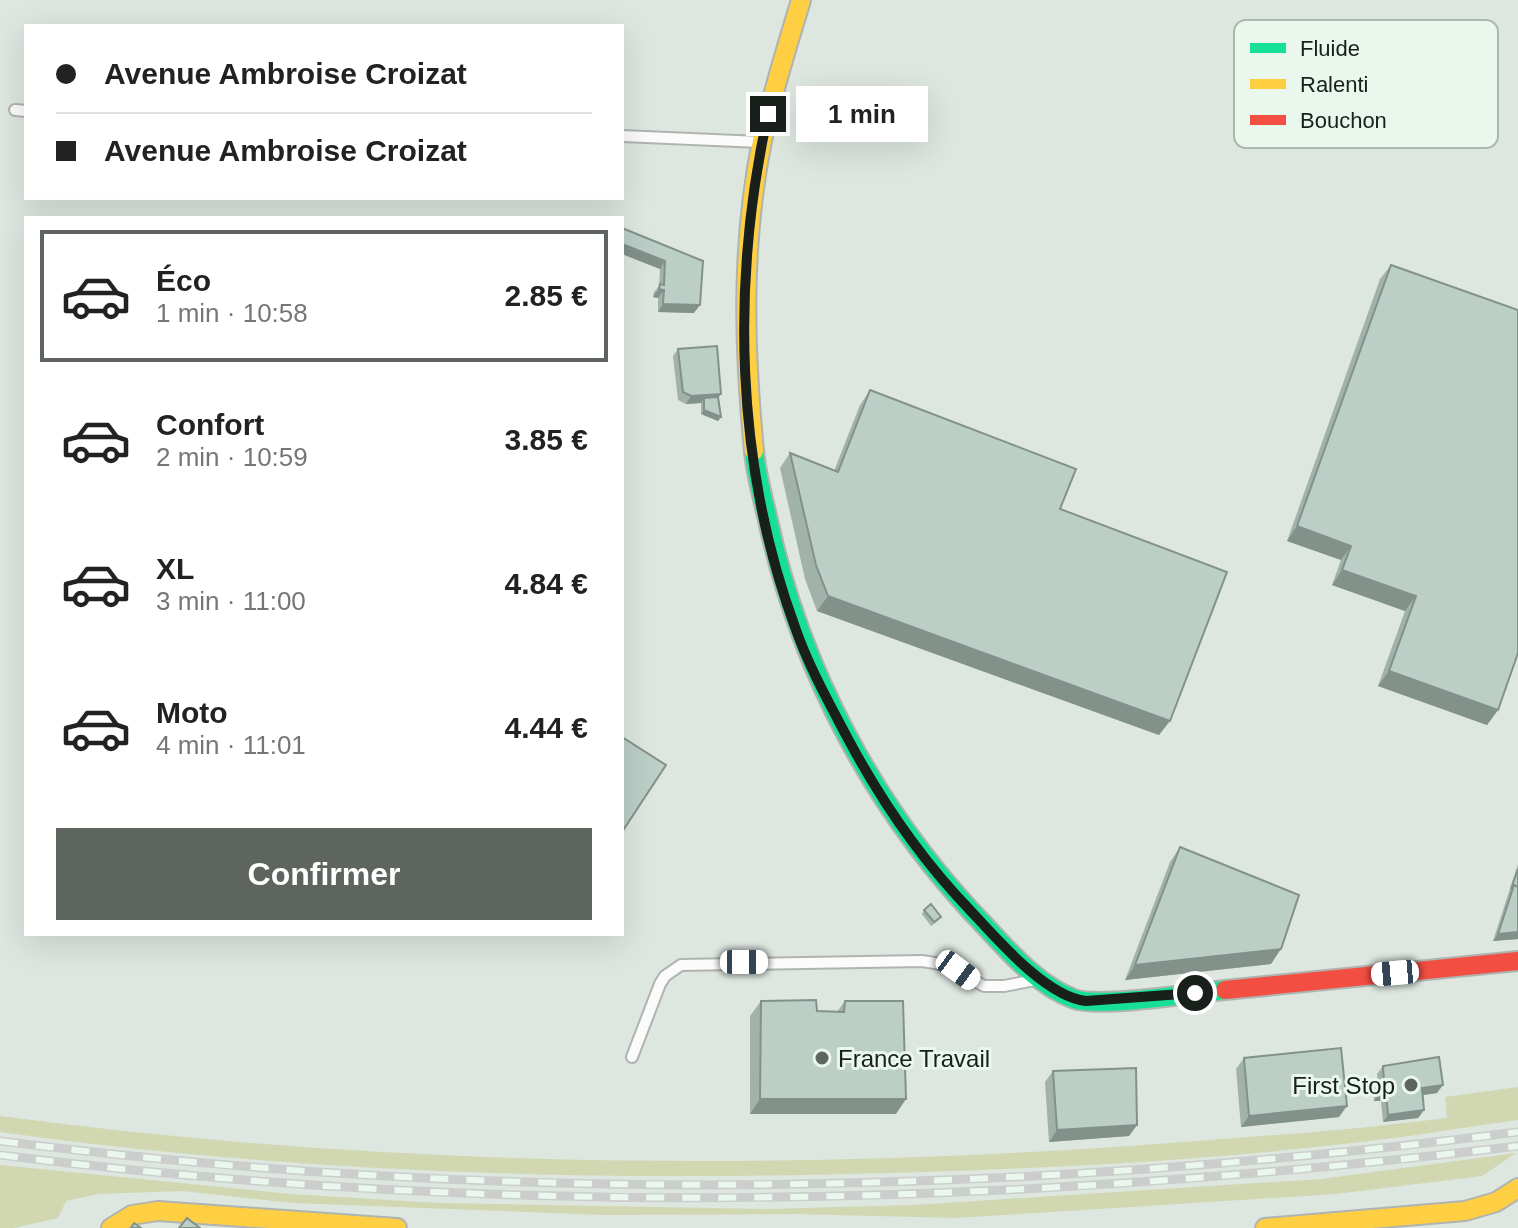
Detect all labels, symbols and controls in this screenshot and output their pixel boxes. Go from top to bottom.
legend [1234,20,1498,148]
text: Fluide [1300,36,1360,61]
text: Avenue Ambroise Croizat [104,57,467,90]
text: Ralenti [1300,72,1368,97]
callout: 1 min [796,86,928,142]
route end [750,96,786,132]
text: 1 min [828,99,896,129]
text: Bouchon [1300,108,1387,133]
text: Avenue Ambroise Croizat [104,134,467,167]
icon: car [60,260,132,332]
text: Éco [156,264,211,297]
text: 2.85 € [505,279,588,312]
text: 1 min · 10:58 [156,298,308,328]
icon: car [60,404,132,476]
text: Confort [156,408,264,441]
text: 3.85 € [505,423,588,456]
text: 2 min · 10:59 [156,442,308,472]
icon: car [60,548,132,620]
text: XL [156,552,194,585]
text: 4.84 € [505,567,588,600]
text: 3 min · 11:00 [156,586,306,616]
icon: car [60,692,132,764]
text: Moto [156,696,228,729]
text: 4.44 € [505,711,588,744]
text: 4 min · 11:01 [156,730,306,760]
button: Confirmer [56,828,592,920]
car [932,946,984,994]
car [720,950,768,974]
car [1370,959,1420,987]
route start [1177,975,1213,1011]
place label: France Travail [838,1045,990,1072]
marker: France Travail [813,1049,831,1067]
place label: First Stop [1292,1072,1395,1099]
marker: First Stop [1402,1076,1420,1094]

